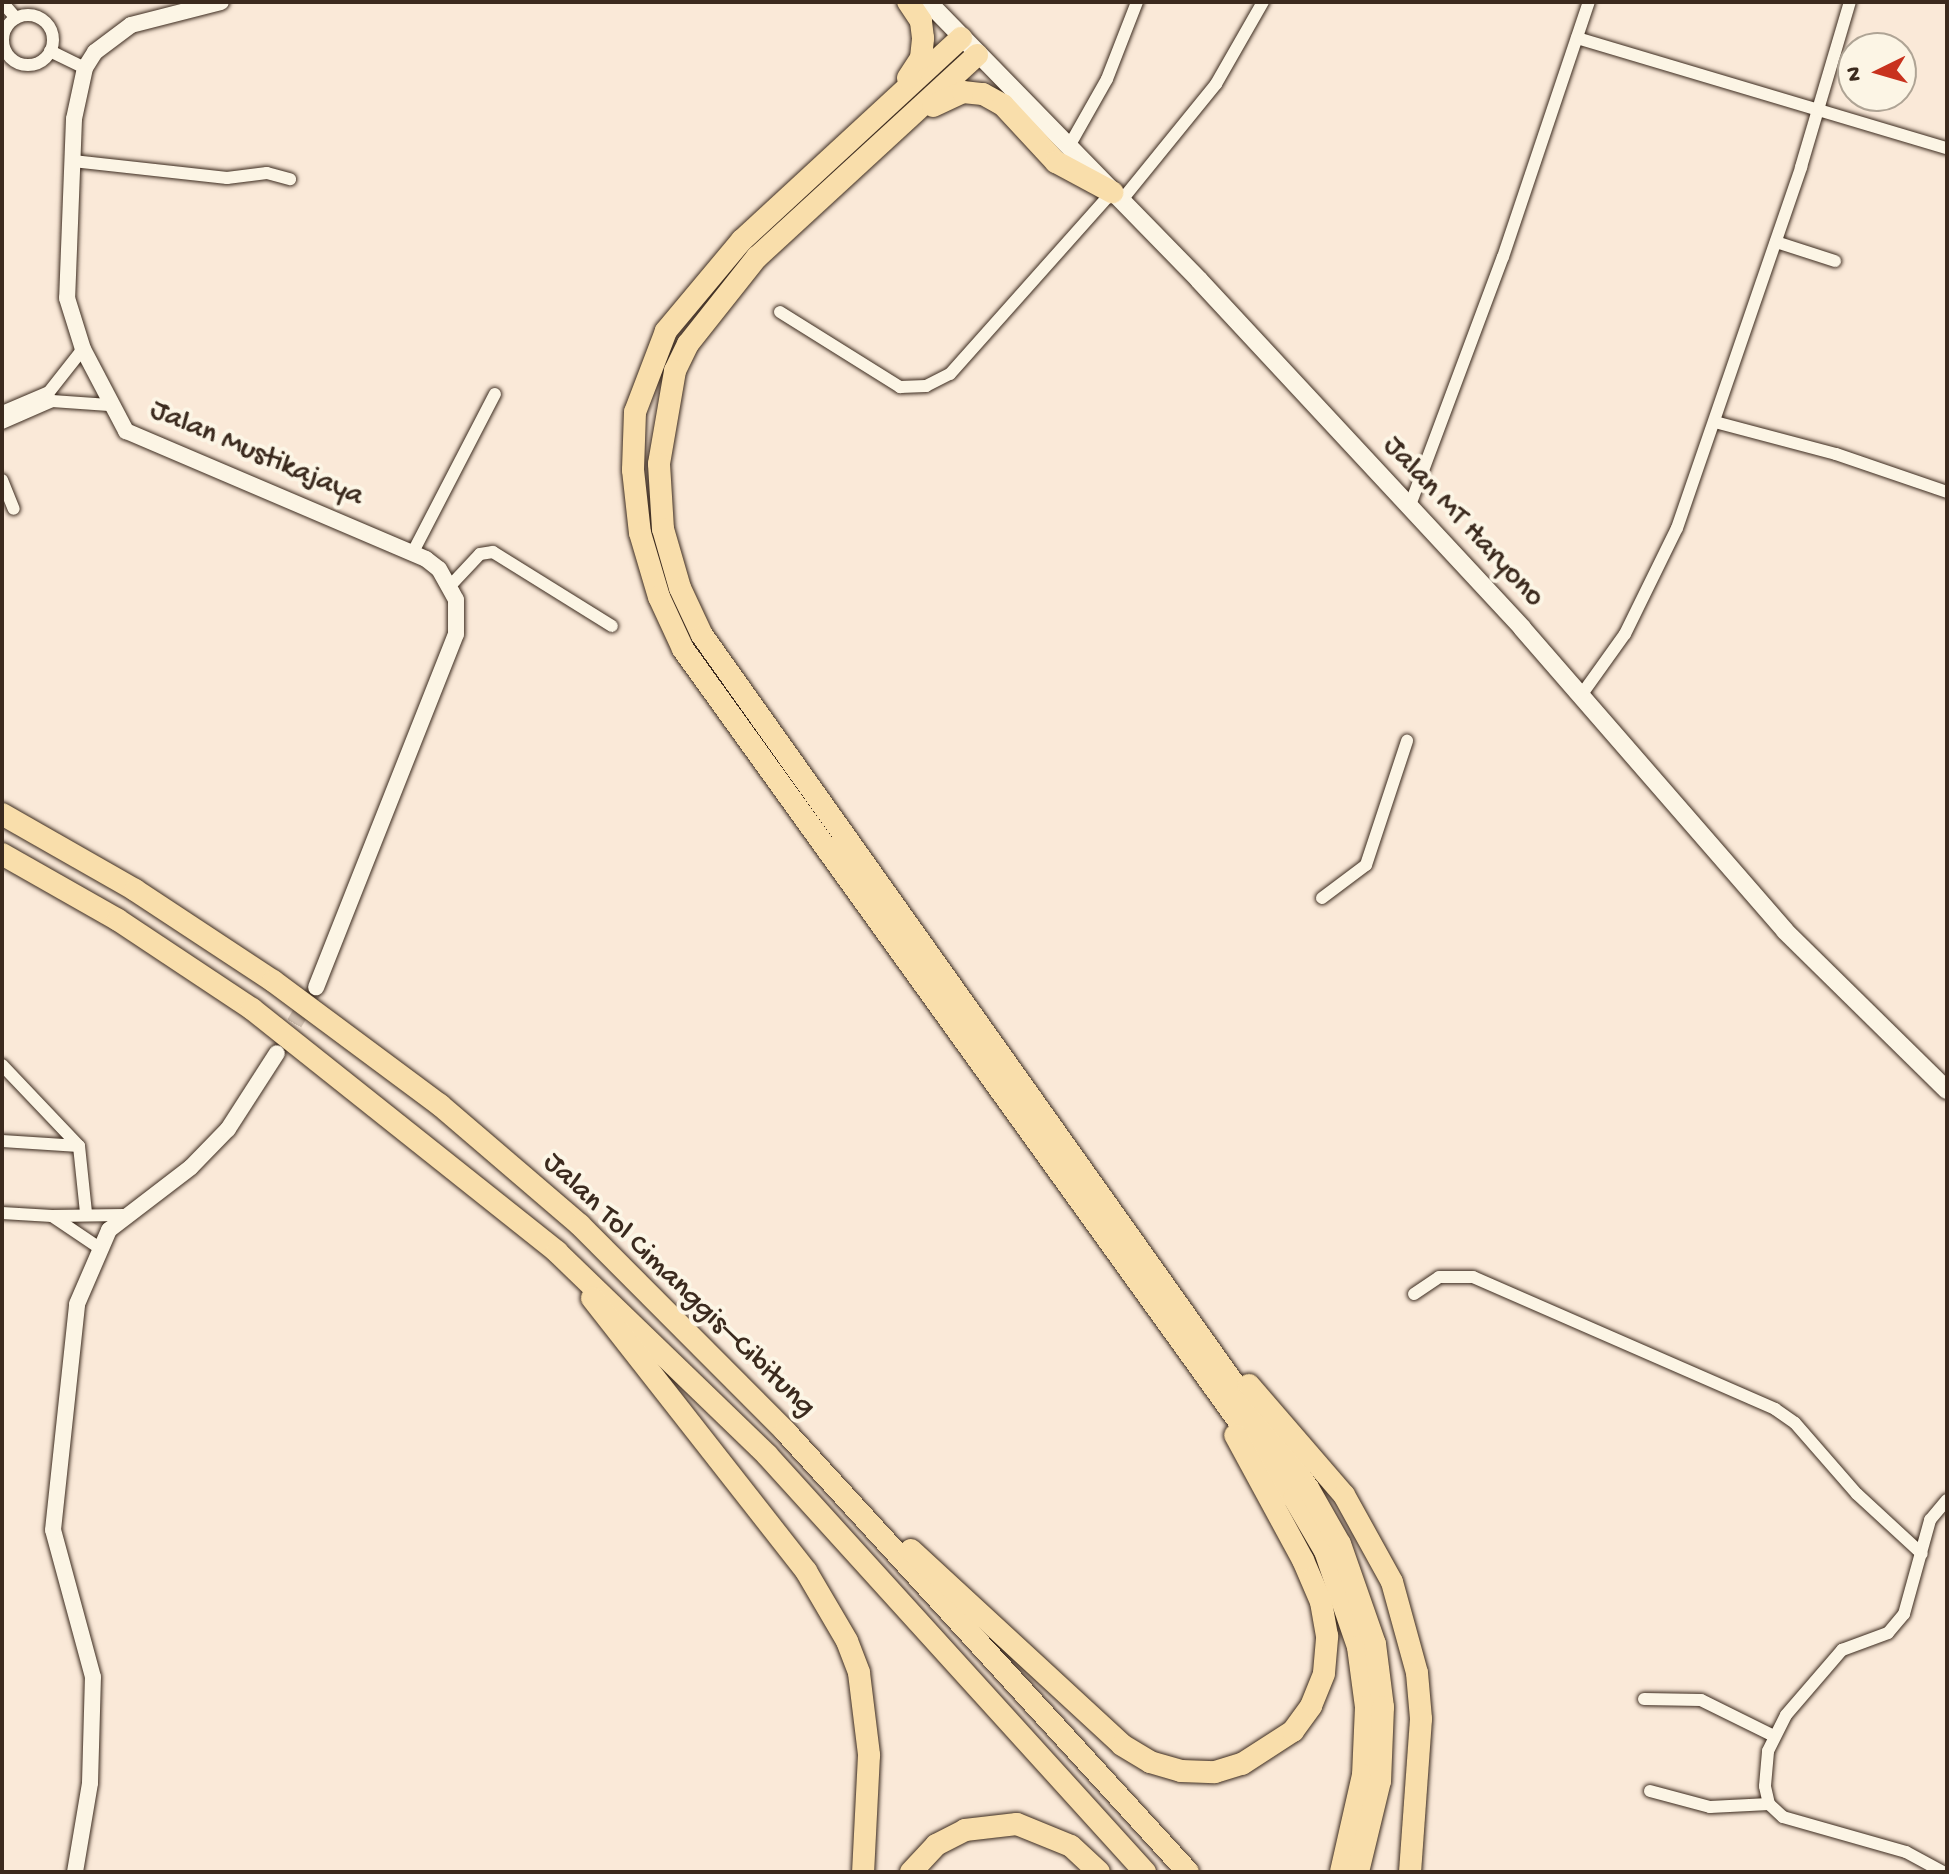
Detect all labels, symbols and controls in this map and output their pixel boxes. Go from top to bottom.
north arrow [1837,32,1917,112]
text: N [1842,66,1869,82]
street label: Jalan Mustikajaya [144,394,368,516]
street label: Jalan MT Haryono [1373,430,1551,616]
street label: Jalan Tol Cimanggis–Cibitung [534,1146,822,1426]

